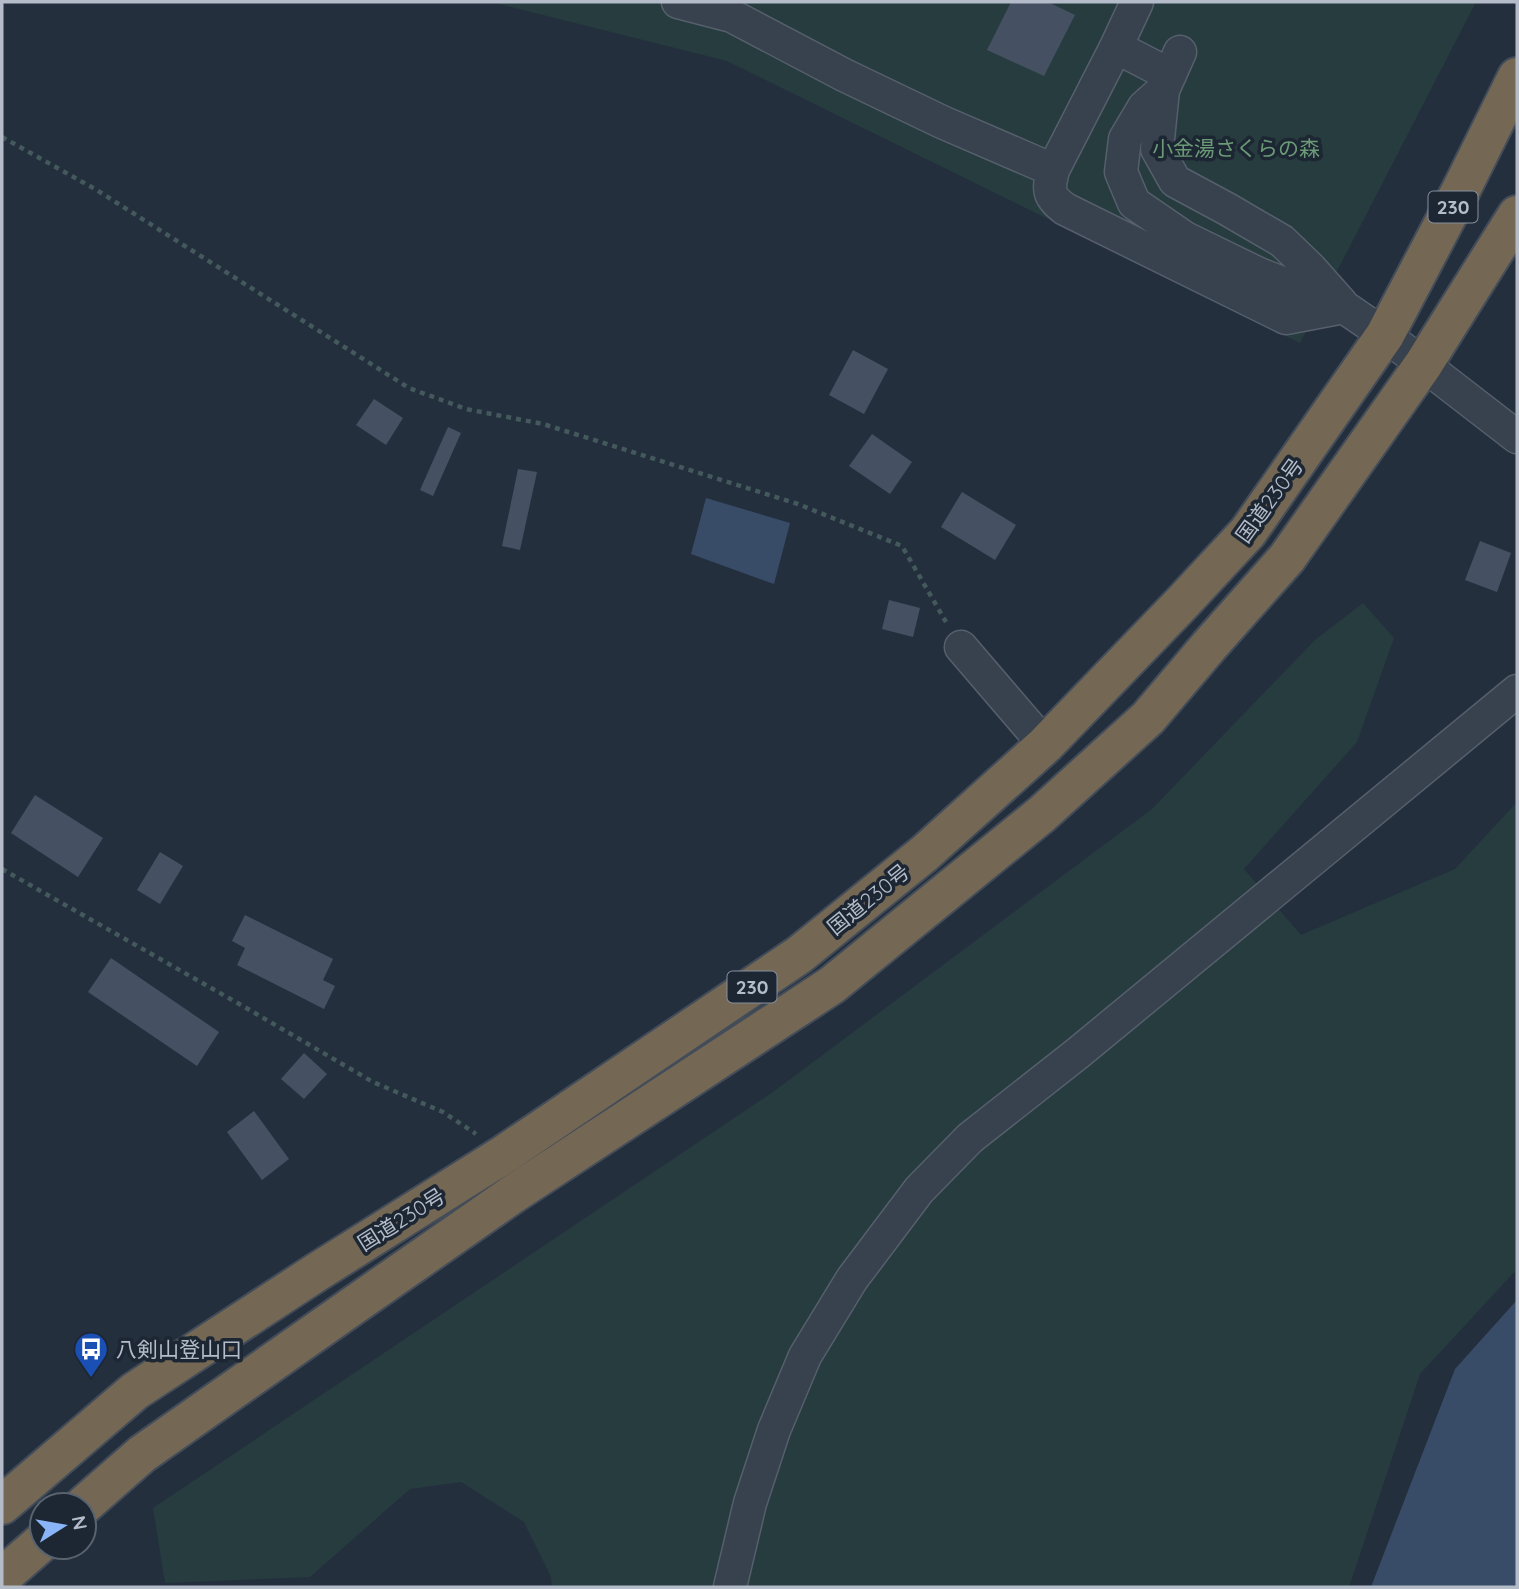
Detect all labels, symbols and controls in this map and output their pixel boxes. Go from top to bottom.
park label: 小金湯さくらの森 [1152,135,1320,161]
road number: 230 [1428,192,1478,223]
street label: 国道230号 [1230,453,1308,547]
street label: 国道230号 [822,858,914,940]
road number: 230 [728,972,776,1002]
street label: 国道230号 [352,1182,450,1256]
bus stop icon: 八剣山登山口 [72,1330,110,1379]
place label: 八剣山登山口 [116,1336,242,1362]
north arrow [28,1491,98,1561]
text: N [67,1514,93,1532]

